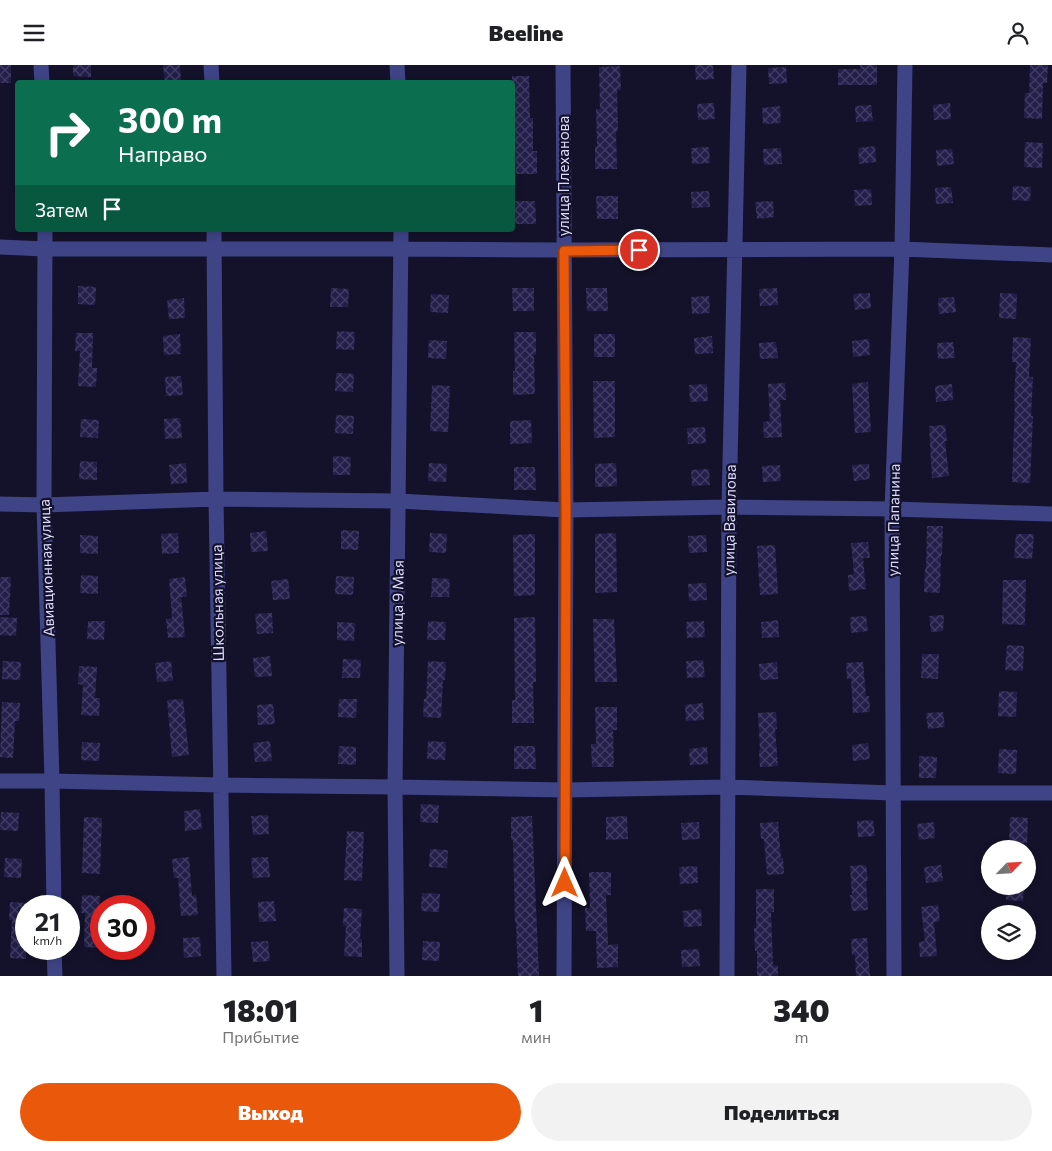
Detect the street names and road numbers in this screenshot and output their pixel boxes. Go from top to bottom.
street label: улица Плеханова [554,116,572,236]
street label: улица Вавилова [719,464,739,576]
street label: улица Папанина [883,464,903,576]
street label: Авиационная улица [35,499,57,637]
street label: Школьная улица [207,545,227,661]
street label: улица 9 Мая [387,560,407,646]

